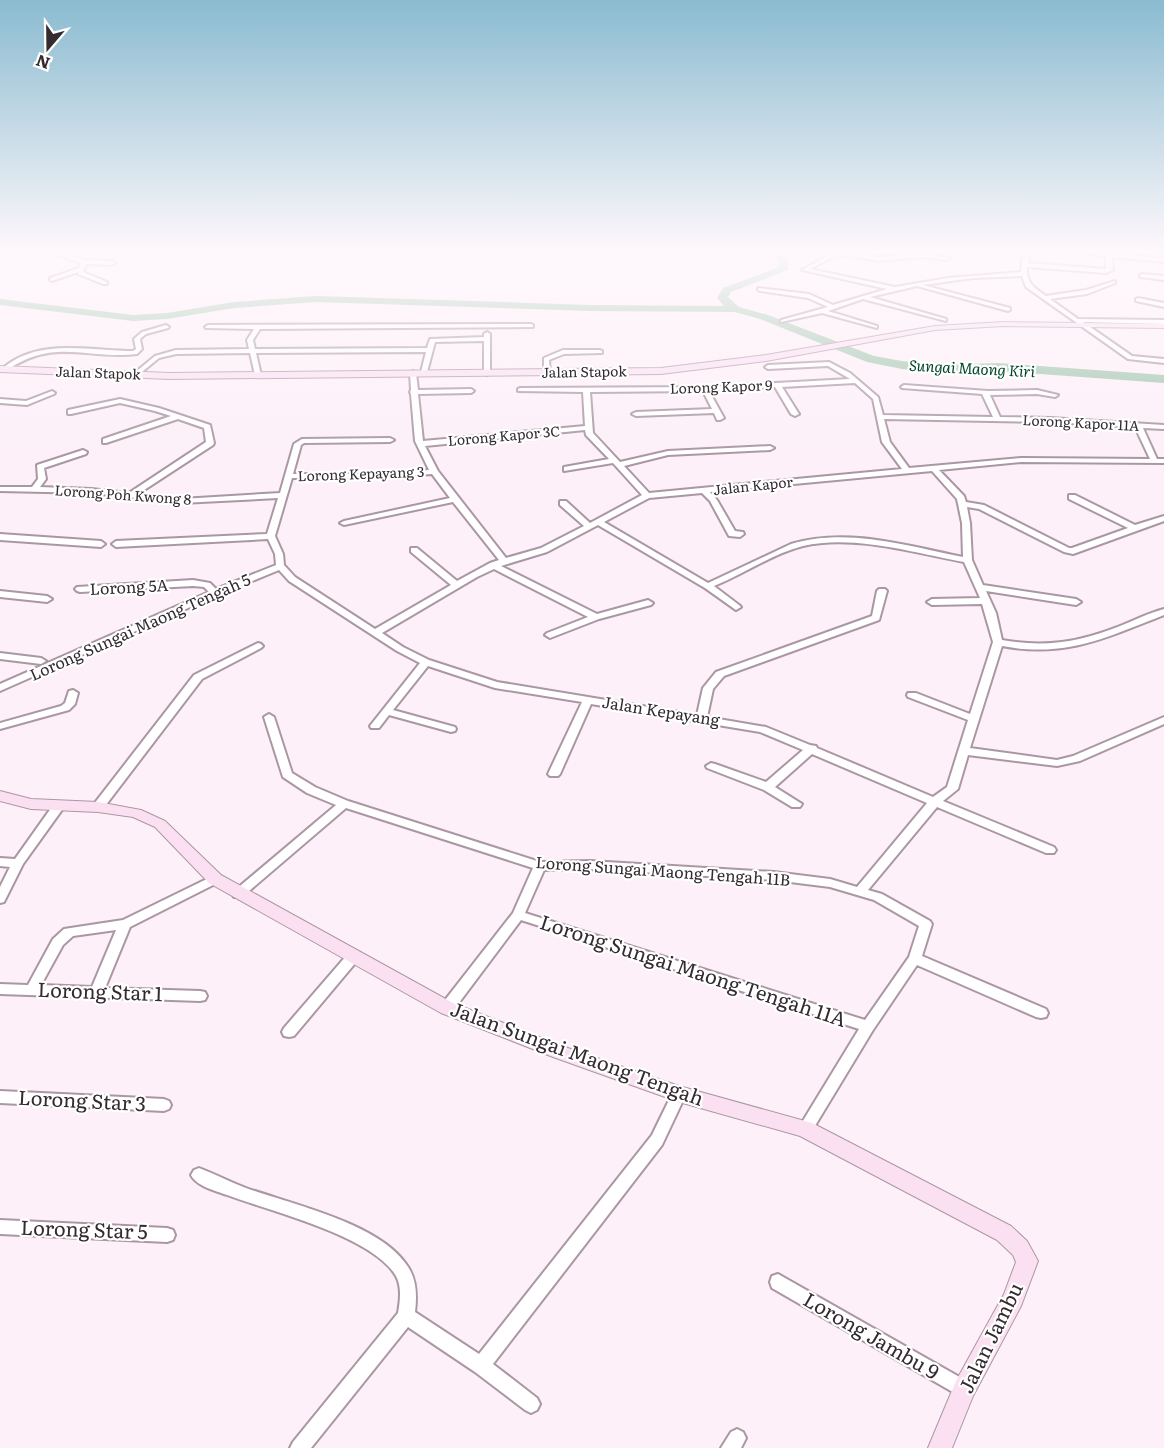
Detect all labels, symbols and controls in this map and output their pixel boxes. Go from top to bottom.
north arrow [18,18,78,78]
text: N [32,49,53,77]
water label: Sungai Maong Kiri [909,353,1036,382]
street label: Jalan Stapok [541,360,627,382]
street label: Jalan Stapok [55,361,141,383]
street label: Lorong Kapor 9 [669,374,773,398]
street label: Lorong Kapor 11A [1022,409,1141,435]
street label: Lorong Kapor 3C [447,420,561,450]
street label: Lorong Kepayang 3 [297,461,425,485]
street label: Jalan Kapor [712,471,794,499]
street label: Lorong Poh Kwong 8 [54,479,192,509]
street label: Lorong Sungai Maong Tengah 5 [25,566,254,686]
street label: Lorong 5A [89,572,169,600]
street label: Jalan Kepayang [601,689,722,731]
street label: Lorong Sungai Maong Tengah 11B [535,849,791,891]
street label: Lorong Sungai Maong Tengah 11A [537,905,851,1033]
street label: Lorong Star 1 [37,973,163,1007]
street label: Jalan Sungai Maong Tengah [447,992,709,1112]
street label: Lorong Star 3 [17,1081,147,1117]
street label: Lorong Star 5 [20,1211,148,1245]
street label: Jalan Jambu [949,1276,1029,1398]
street label: Lorong Jambu 9 [799,1283,945,1385]

